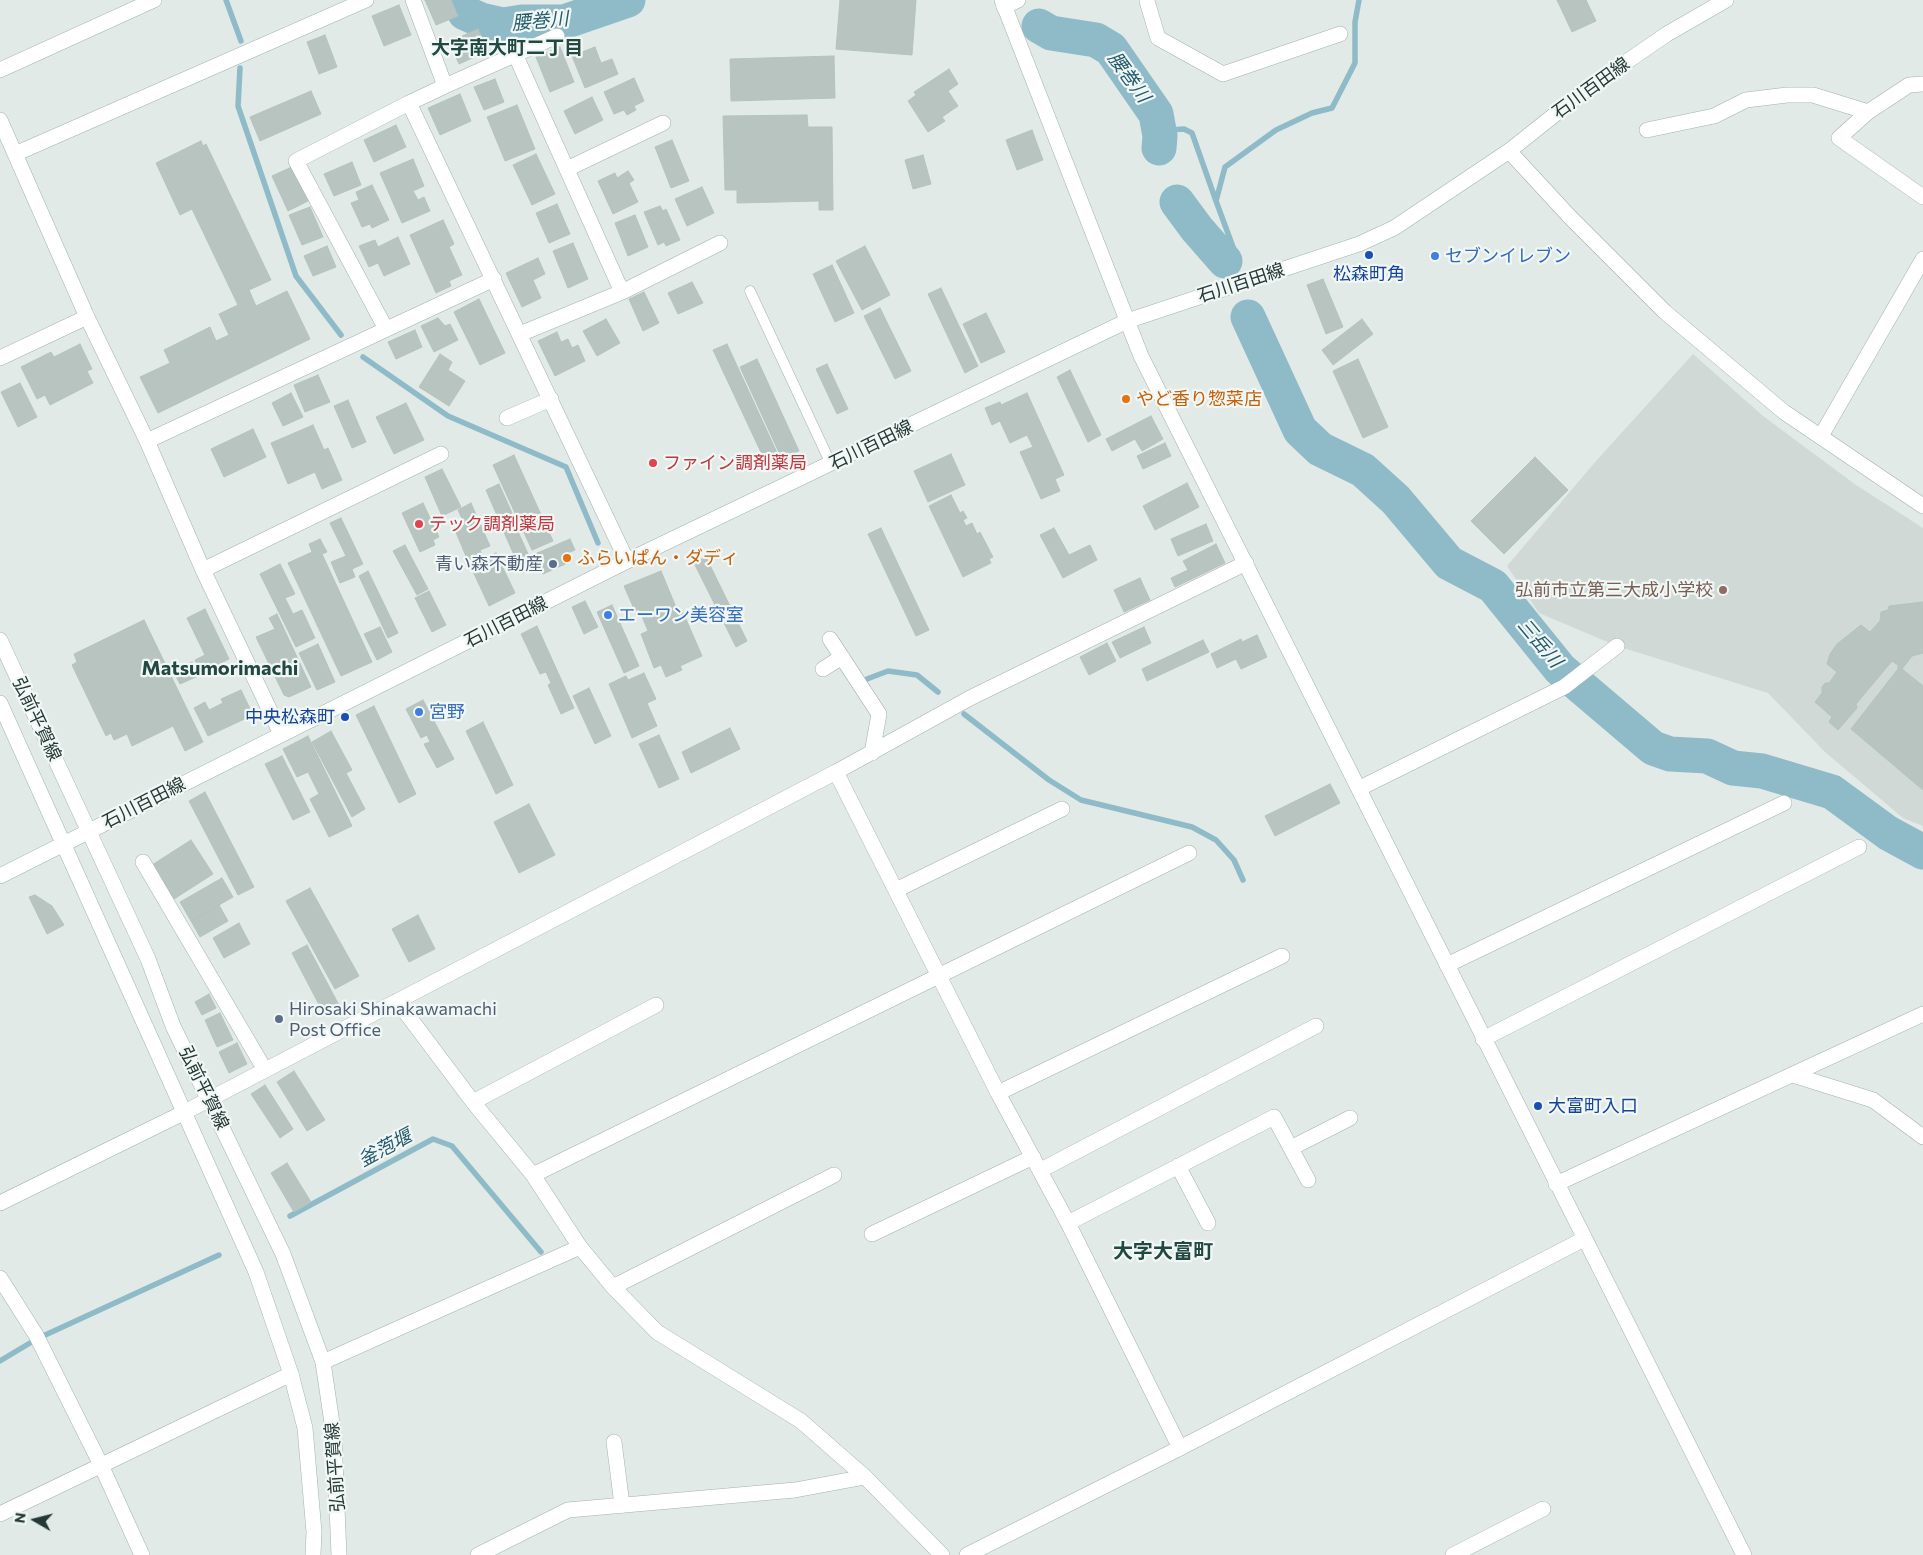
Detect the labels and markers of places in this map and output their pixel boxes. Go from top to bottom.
place label: セブンイレブン [1445,245,1571,267]
marker: 松森町角 [1363,249,1375,261]
marker: セブンイレブン [1429,250,1441,262]
place label: 松森町角 [1333,263,1405,285]
place label: やど香り惣菜店 [1136,388,1262,410]
marker: やど香り惣菜店 [1120,393,1132,405]
place label: ファイン調剤薬局 [663,452,807,474]
marker: ファイン調剤薬局 [647,457,659,469]
place label: テック調剤薬局 [429,513,555,535]
marker: テック調剤薬局 [413,518,425,530]
place label: ふらいぱん・ダディ [577,547,739,569]
marker: ふらいぱん・ダディ [561,552,573,564]
place label: 青い森不動産 [435,553,543,575]
marker: 青い森不動産 [547,558,559,570]
place label: 弘前市立第三大成小学校 [1515,579,1713,601]
marker: 弘前市立第三大成小学校 [1717,584,1729,596]
place label: エーワン美容室 [618,604,744,626]
marker: エーワン美容室 [602,609,614,621]
place label: 宮野 [429,701,465,723]
place label: 中央松森町 [245,706,335,728]
marker: 宮野 [413,706,425,718]
marker: 中央松森町 [339,711,351,723]
place label: Hirosaki Shinakawamachi Post Office [289,998,497,1040]
marker: Hirosaki Shinakawamachi Post Office [273,1013,285,1025]
place label: 大富町入口 [1548,1095,1638,1117]
marker: 大富町入口 [1532,1100,1544,1112]

